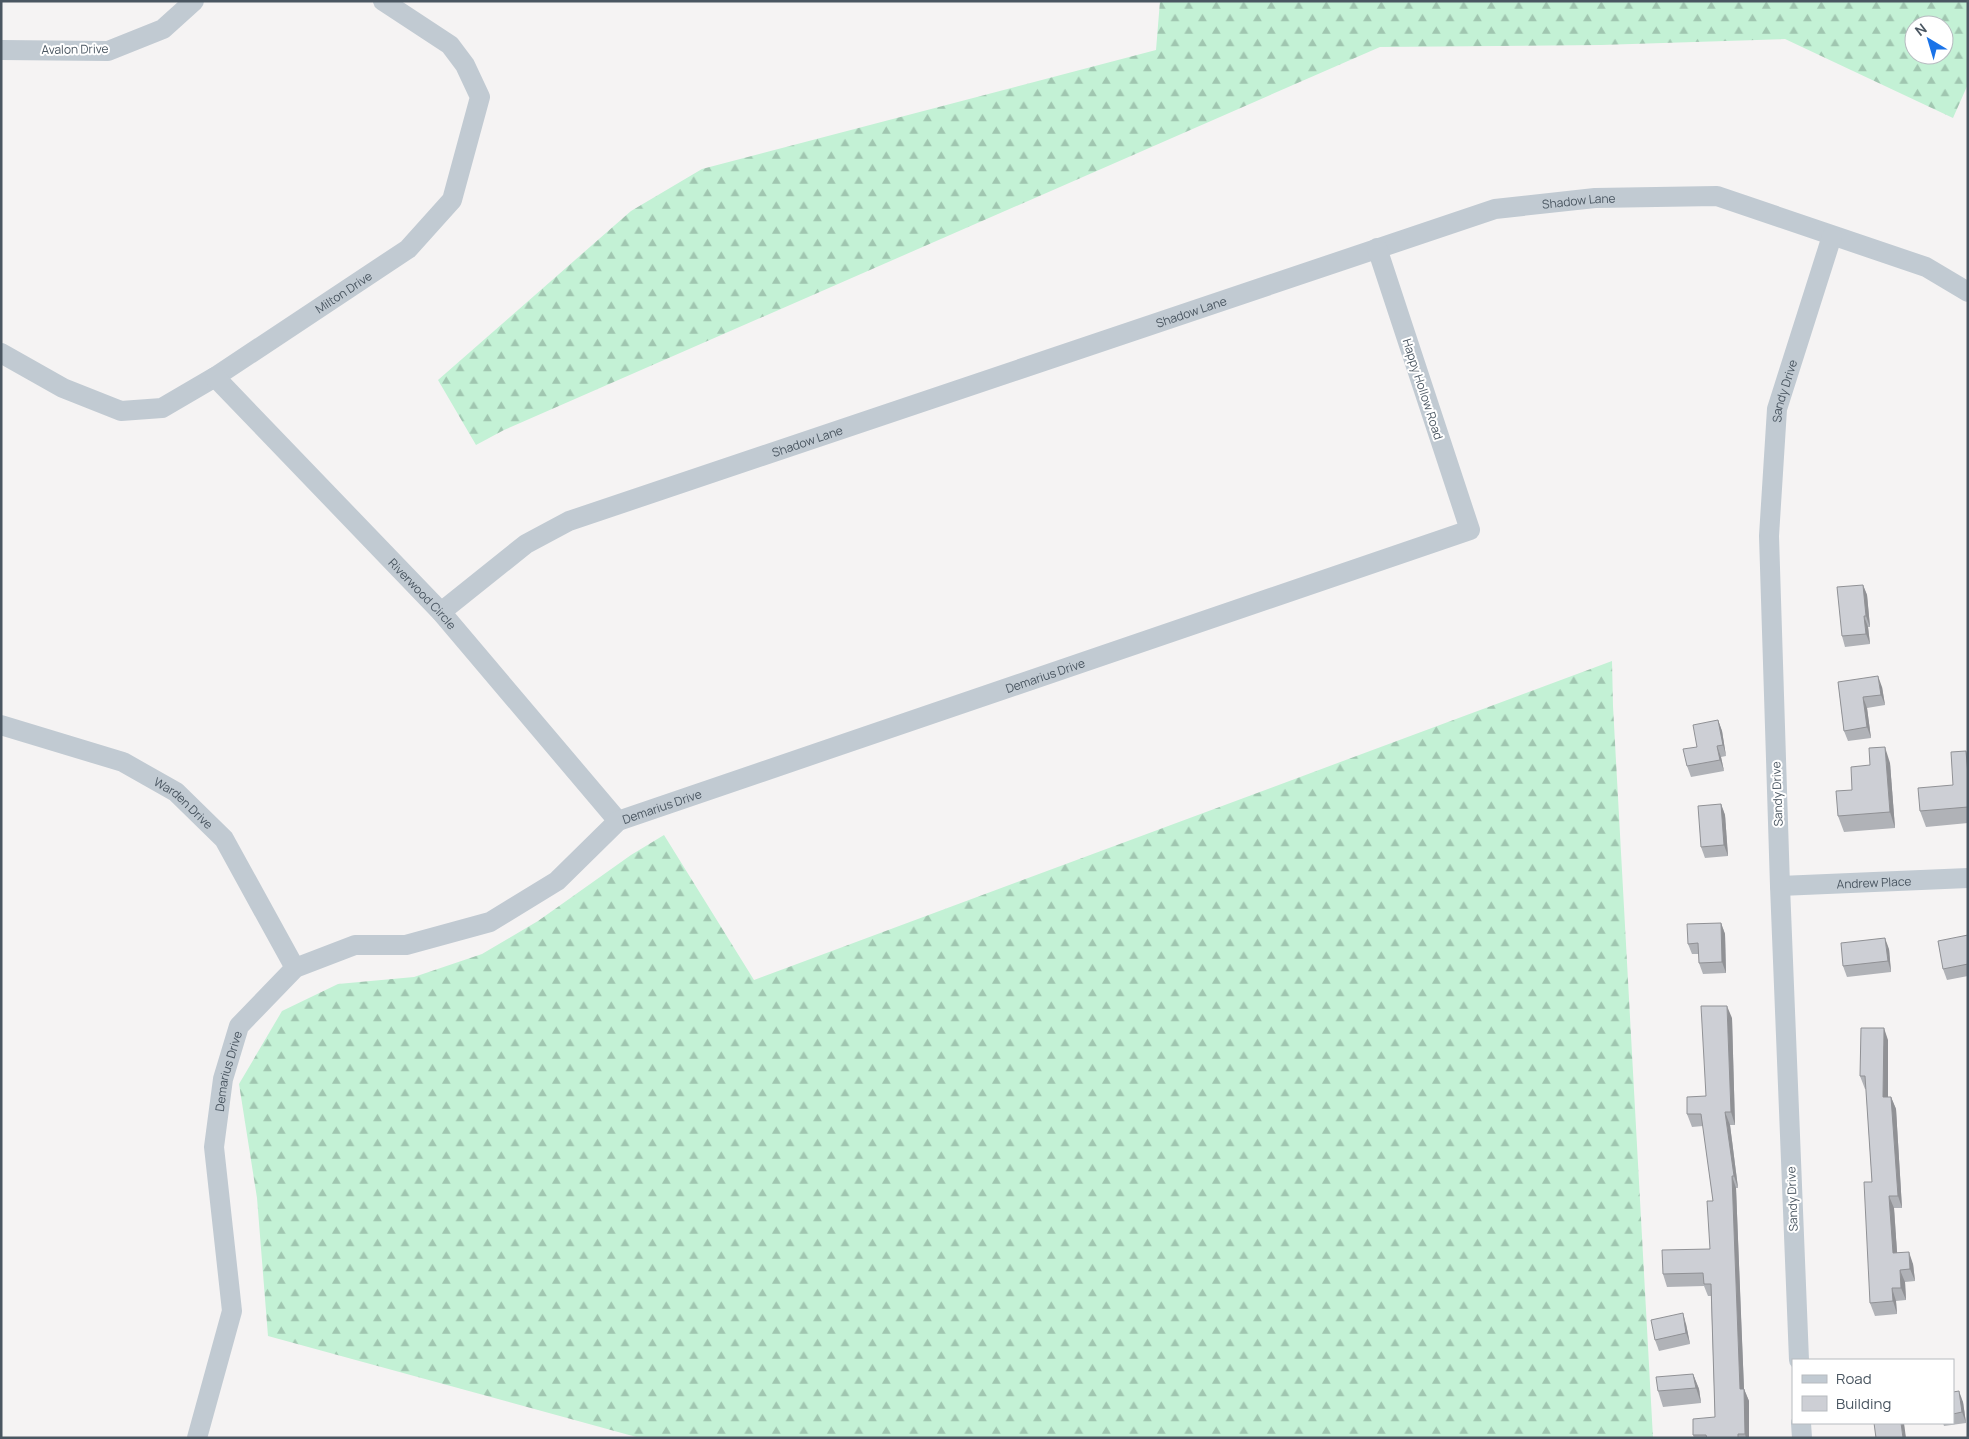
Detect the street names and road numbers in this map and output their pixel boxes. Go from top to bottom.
street label: Avalon Drive [41,40,109,58]
street label: Shadow Lane [1541,189,1616,212]
street label: Milton Drive [311,267,375,317]
street label: Shadow Lane [1153,292,1229,331]
street label: Happy Hollow Road [1399,336,1447,442]
street label: Sandy Drive [1768,357,1801,423]
street label: Shadow Lane [770,421,845,461]
street label: Riverwood Circle [385,554,460,633]
street label: Demarius Drive [1003,654,1087,697]
street label: Sandy Drive [1767,761,1787,827]
street label: Warden Drive [151,773,217,832]
street label: Demarius Drive [620,785,704,827]
street label: Andrew Place [1836,872,1912,892]
street label: Demarius Drive [210,1029,246,1113]
street label: Sandy Drive [1782,1166,1802,1232]

